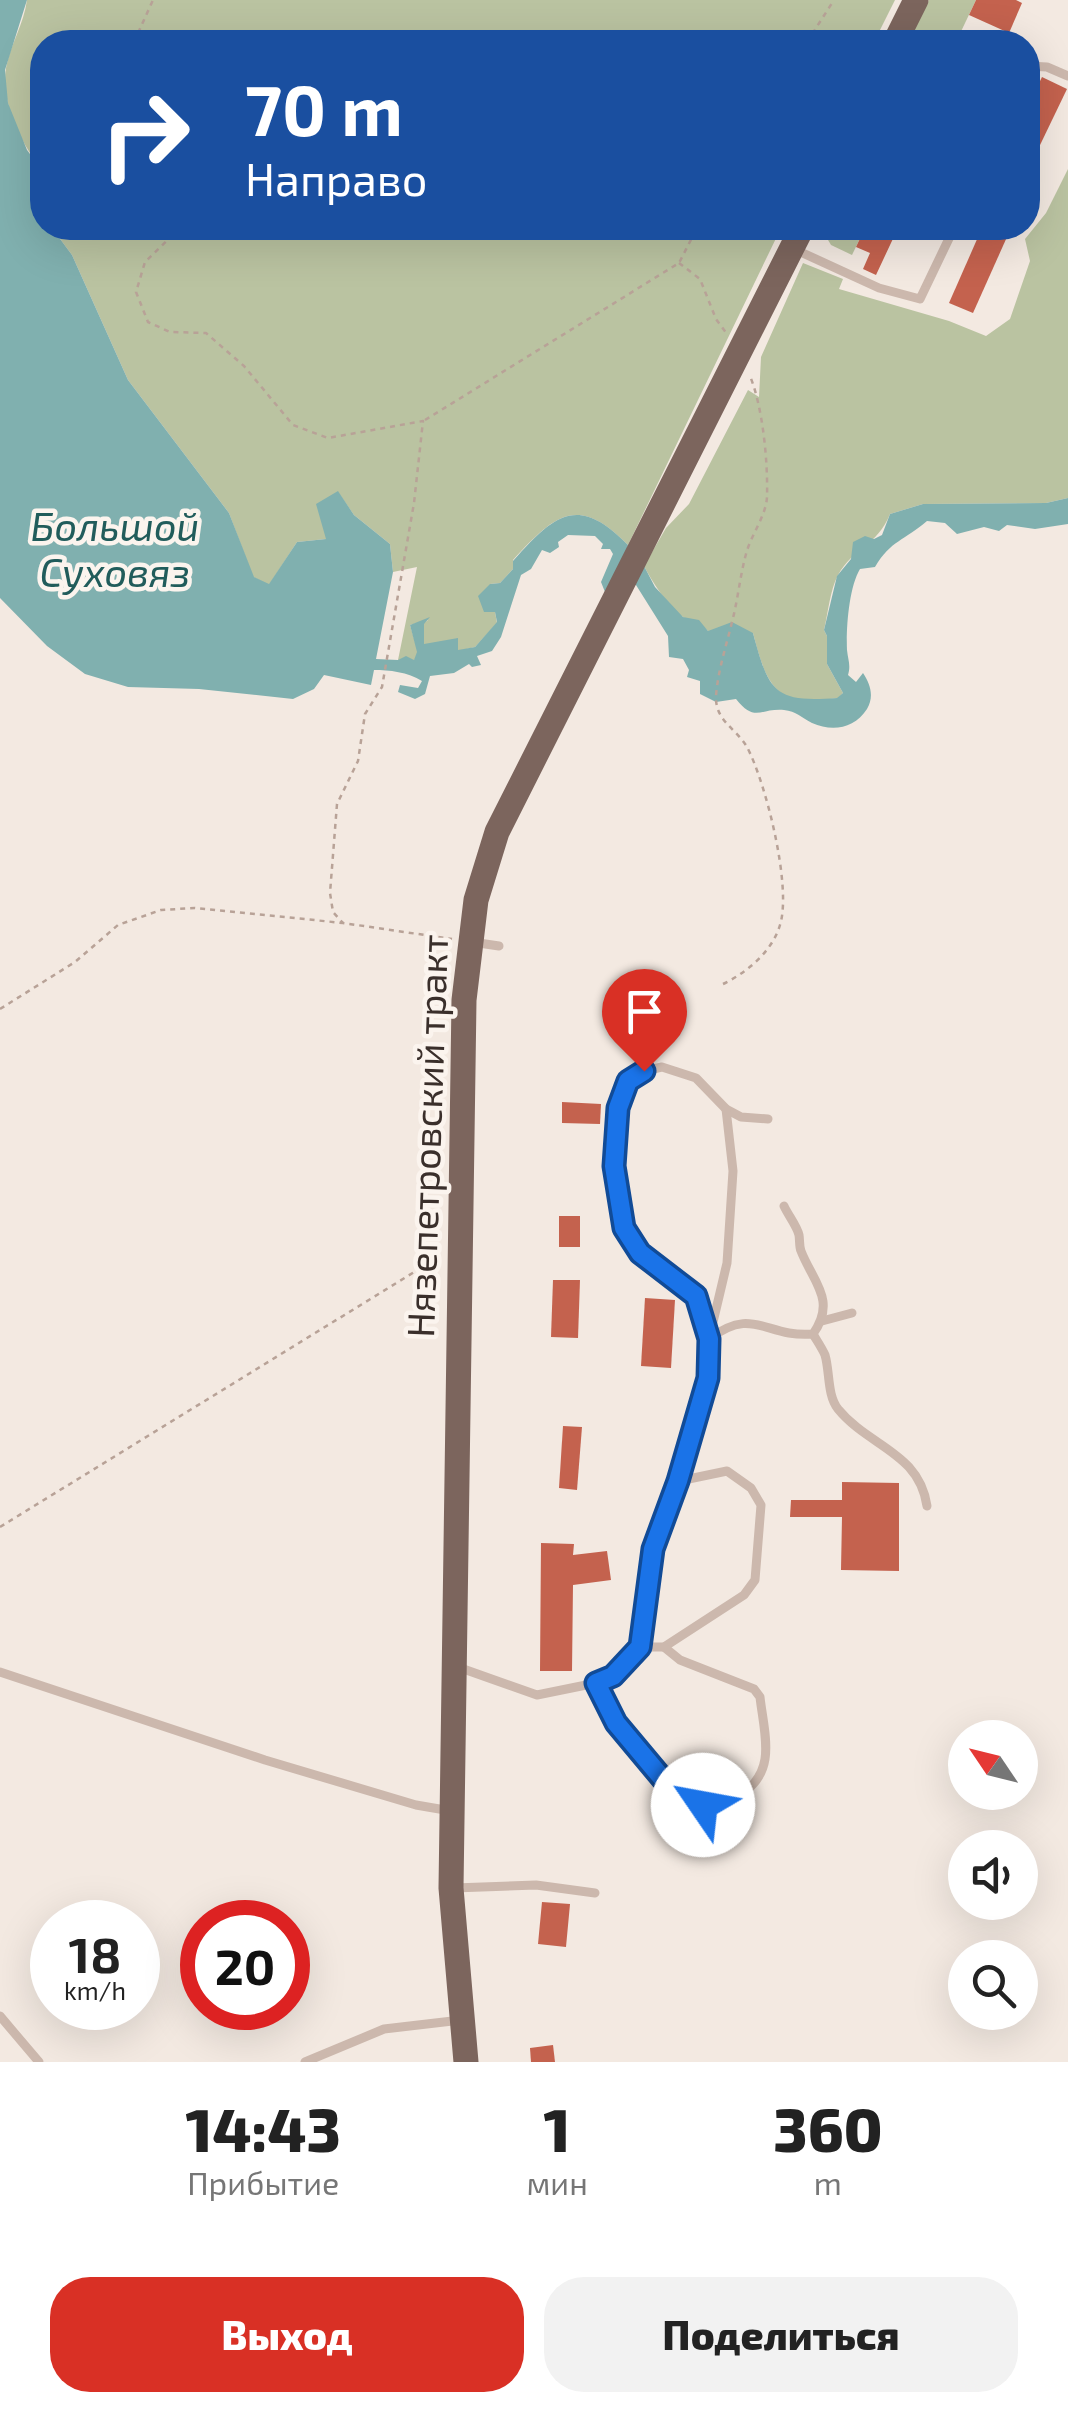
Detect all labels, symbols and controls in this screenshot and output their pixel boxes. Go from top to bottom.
text: 70 m [245,66,403,150]
icon: right [80,70,210,200]
text: Направо [245,151,427,205]
water label: Большой Суховяз [31,501,199,595]
street label: Нязепетровский тракт [396,934,456,1338]
pin [602,969,687,1072]
icon: arrive [617,984,672,1039]
north arrow [948,1720,1038,1810]
map controls [948,1720,1038,2030]
position arrow [651,1753,755,1857]
button: sound [948,1830,1038,1920]
speed limit sign: 20 [180,1900,310,2030]
text: 18 [69,1923,121,1983]
button: search [948,1940,1038,2030]
text: km/h [64,1975,126,2005]
text: 14:43 [186,2092,341,2164]
text: 1 [544,2092,571,2164]
text: 360 [773,2092,882,2164]
text: Прибытие [187,2163,339,2201]
text: мин [526,2163,588,2201]
text: m [814,2163,842,2201]
button: Выход [50,2277,524,2392]
button: Поделиться [544,2277,1018,2392]

